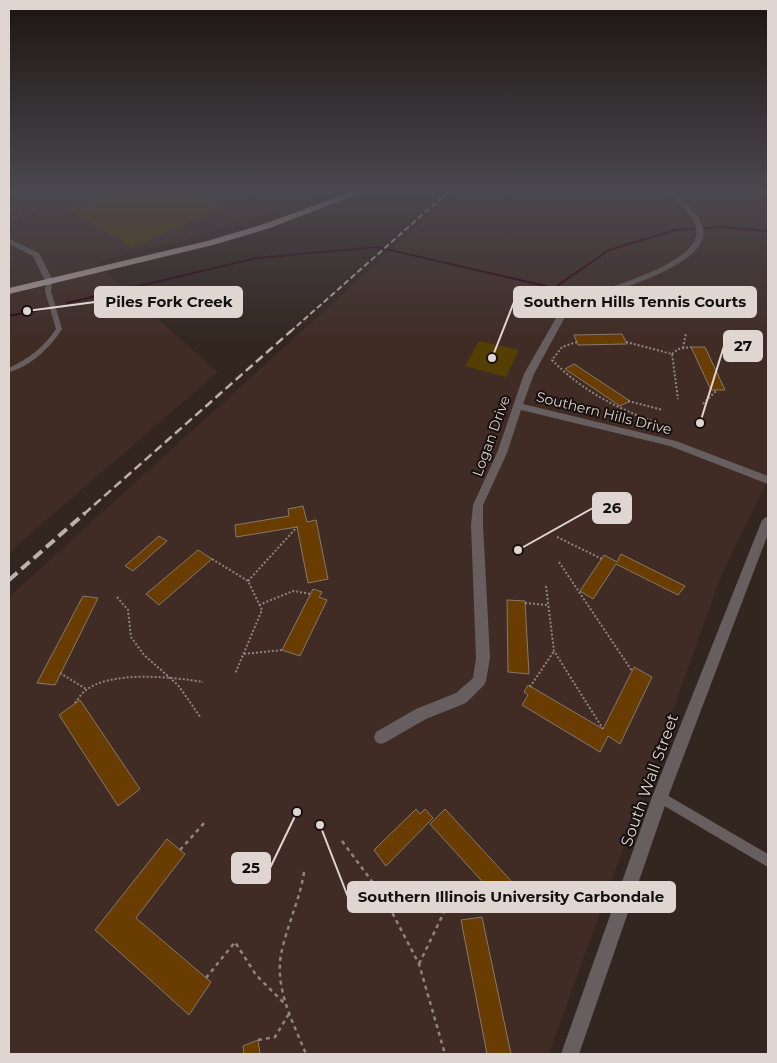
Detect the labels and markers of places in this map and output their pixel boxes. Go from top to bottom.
callout: Piles Fork Creek [95,287,242,317]
callout: Southern Hills Tennis Courts [514,287,756,317]
callout: 27 [724,331,762,361]
callout: 26 [593,493,631,523]
callout: 25 [232,853,270,883]
callout: Southern Illinois University Carbondale [348,882,675,912]

